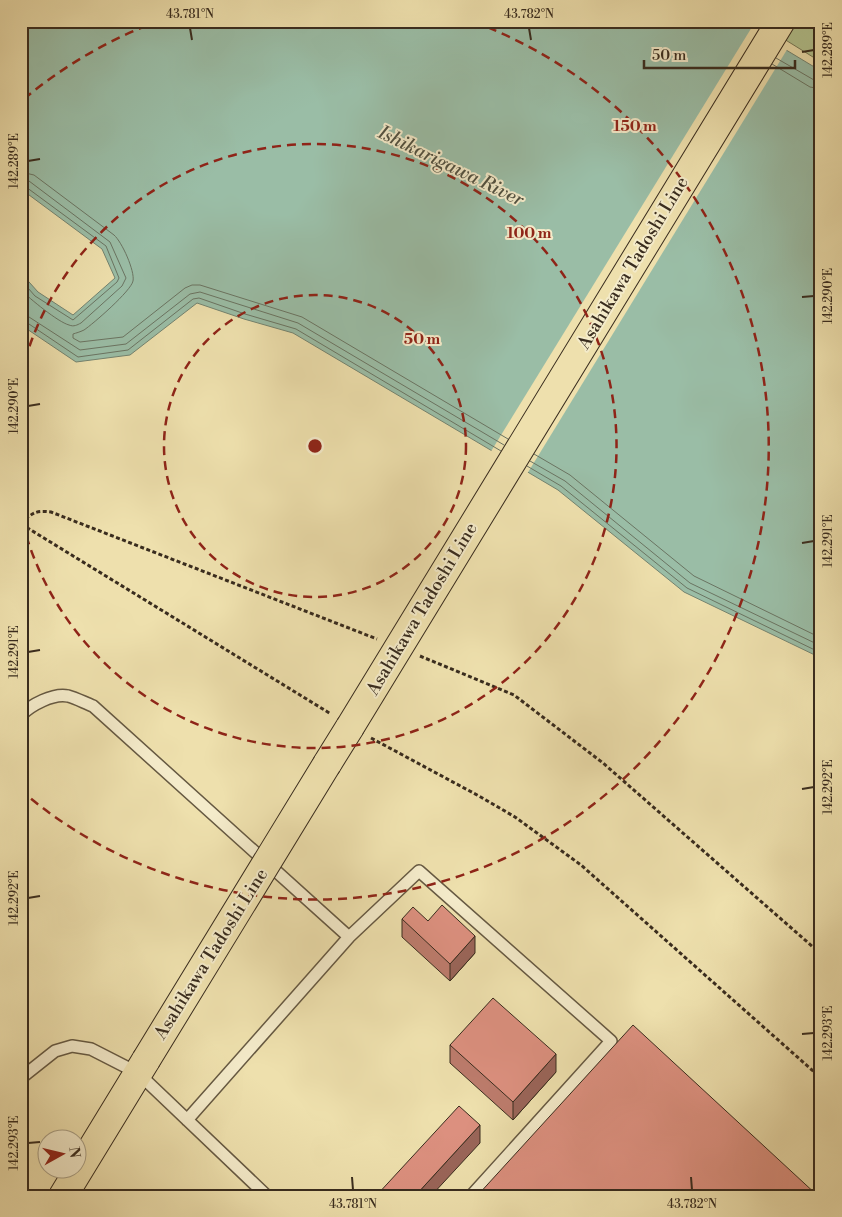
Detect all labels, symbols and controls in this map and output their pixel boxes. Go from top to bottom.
text: 43.781°N [166,7,214,22]
text: 43.782°N [504,7,554,22]
text: 142.289°E [821,22,836,78]
scale bar [644,38,796,70]
text: 50 m [652,46,686,65]
text: 150 m [613,117,657,136]
water label: Ishikarigawa River [373,120,529,212]
text: 142.289°E [7,133,22,189]
street label: Asahikawa Tadoshi Line [572,173,694,354]
text: 100 m [507,224,552,243]
text: 142.290°E [821,268,836,324]
text: 50 m [404,330,440,349]
text: 142.290°E [7,378,22,434]
centre of rings [306,437,324,455]
text: 142.291°E [821,515,836,567]
street label: Asahikawa Tadoshi Line [361,519,483,700]
text: 142.291°E [7,626,22,678]
text: 142.292°E [821,760,836,814]
street label: Asahikawa Tadoshi Line [148,864,273,1045]
text: 142.292°E [7,871,22,925]
text: 142.293°E [821,1006,836,1060]
text: 142.293°E [7,1116,22,1170]
north arrow [38,1130,88,1180]
text: N [64,1146,84,1159]
text: 43.781°N [329,1197,377,1212]
text: 43.782°N [667,1197,717,1212]

